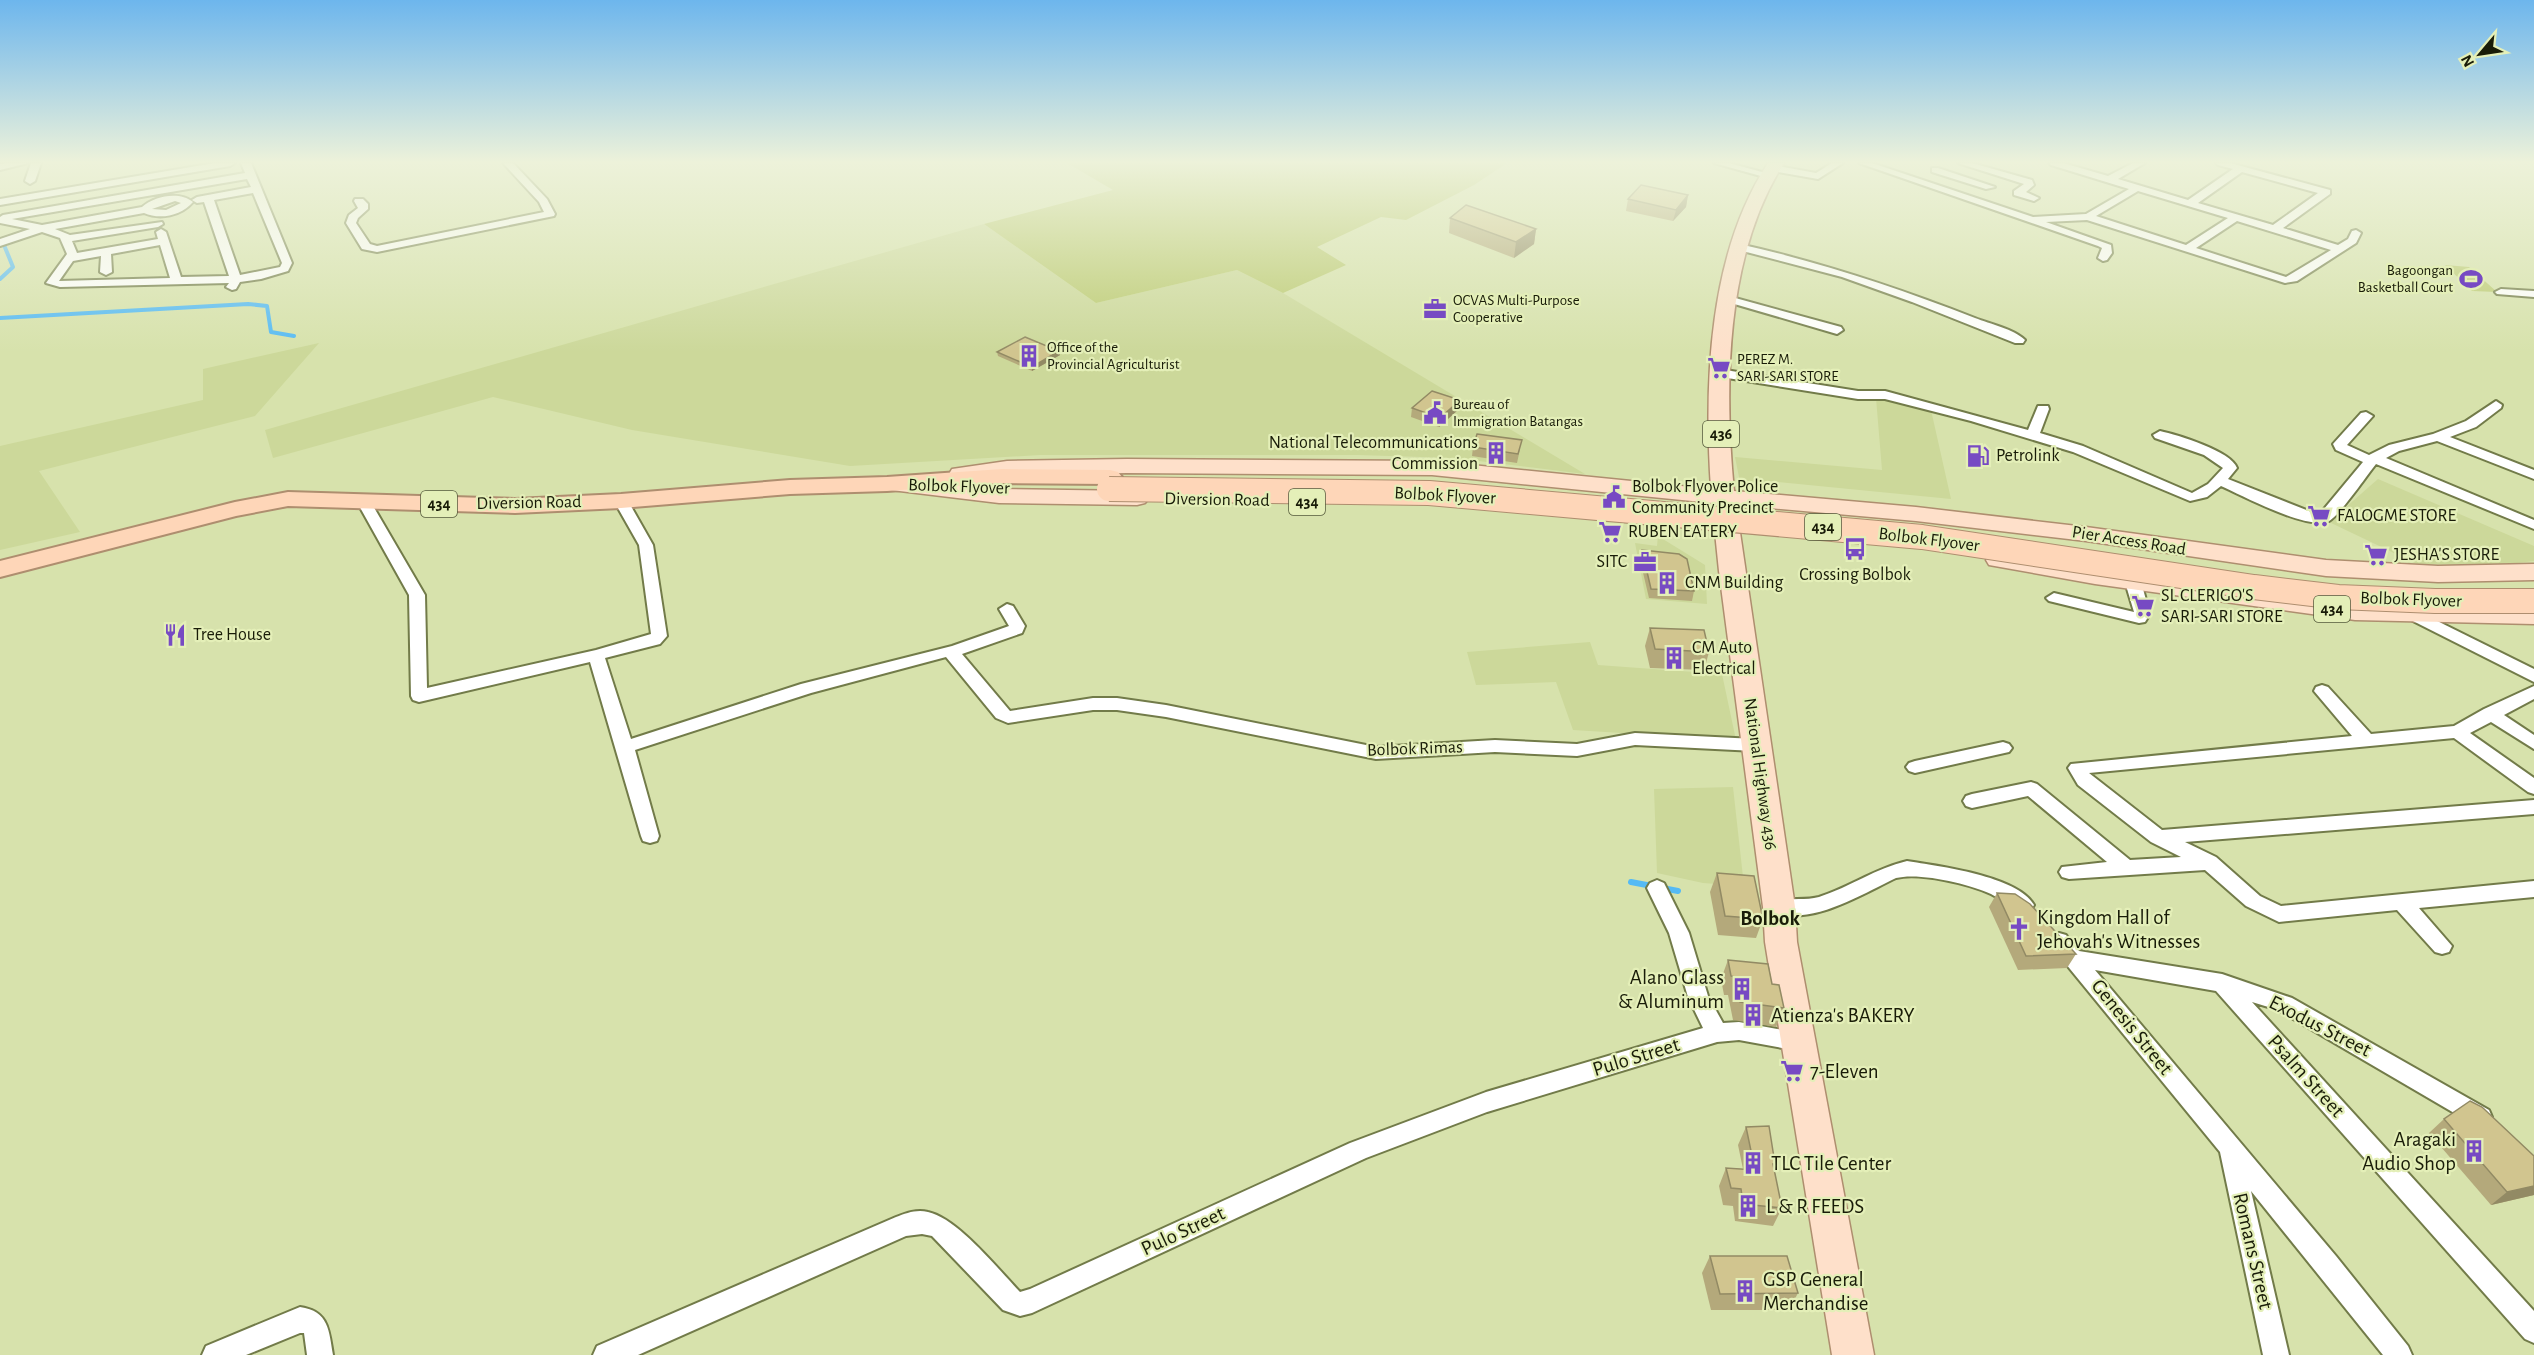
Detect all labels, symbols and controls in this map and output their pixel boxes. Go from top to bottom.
north arrow [2450,24,2510,84]
text: N [2458,52,2477,70]
place label: Bagoongan Basketball Court [2358,263,2453,295]
sports icon: Bagoongan Basketball Court [2458,266,2484,292]
place label: OCVAS Multi-Purpose Cooperative [1453,293,1580,325]
office icon: OCVAS Multi-Purpose Cooperative [1422,296,1448,322]
place label: Office of the Provincial Agriculturist [1047,340,1180,372]
building icon: Office of the Provincial Agriculturist [1016,343,1042,369]
place label: PEREZ M. SARI-SARI STORE [1737,352,1839,384]
supermarket icon: PEREZ M. SARI-SARI STORE [1706,355,1732,381]
place label: Bureau of Immigration Batangas [1453,397,1583,429]
public building icon: Bureau of Immigration Batangas [1422,400,1448,426]
road number: 436 [1703,421,1739,447]
place label: National Telecommunications Commission [1269,434,1478,473]
building icon: National Telecommunications Commission [1483,440,1509,466]
fuel station icon: Petrolink [1965,443,1991,469]
place label: Petrolink [1996,447,2060,465]
street label: Bolbok Flyover [908,476,1010,498]
place label: Bolbok Flyover Police Community Precinct [1632,478,1778,517]
street label: Bolbok Flyover [1394,484,1496,508]
public building icon: Bolbok Flyover Police Community Precinct [1601,484,1627,510]
road number: 434 [1289,489,1325,515]
street label: Diversion Road [1164,490,1270,510]
road number: 434 [421,491,457,517]
street label: Diversion Road [476,493,582,513]
supermarket icon: FALOGME STORE [2306,503,2332,529]
place label: FALOGME STORE [2337,507,2456,525]
road number: 434 [1805,514,1841,540]
supermarket icon: RUBEN EATERY [1597,519,1623,545]
place label: RUBEN EATERY [1628,523,1738,541]
street label: Pier Access Road [2071,523,2187,559]
street label: Bolbok Flyover [1877,525,1981,555]
bus stop icon: Crossing Bolbok [1842,536,1868,562]
supermarket icon: JESHA'S STORE [2363,542,2389,568]
place label: JESHA'S STORE [2394,546,2500,564]
office icon: SITC [1632,549,1658,575]
place label: SITC [1596,553,1627,571]
place label: Crossing Bolbok [1799,566,1911,584]
building icon: CNM Building [1654,570,1680,596]
place label: CNM Building [1685,574,1783,592]
place label: SL CLERIGO'S SARI-SARI STORE [2161,587,2283,626]
street label: Bolbok Flyover [2360,589,2462,611]
supermarket icon: SL CLERIGO'S SARI-SARI STORE [2130,593,2156,619]
road number: 434 [2314,596,2350,622]
restaurant icon: Tree House [162,622,188,648]
place label: Tree House [193,626,271,644]
place label: CM Auto Electrical [1692,639,1756,678]
building icon: CM Auto Electrical [1661,645,1687,671]
street label: National Highway 436 [1740,697,1780,851]
street label: Bolbok Rimas [1367,738,1463,760]
place label: Kingdom Hall of Jehovah's Witnesses [2037,907,2200,952]
district label: Bolbok [1740,908,1800,929]
church icon: Kingdom Hall of Jehovah's Witnesses [2006,916,2032,942]
place label: Alano Glass & Aluminum [1618,967,1724,1012]
street label: Genesis Street [2087,975,2177,1079]
building icon: Alano Glass & Aluminum [1729,976,1755,1002]
street label: Exodus Street [2266,991,2375,1061]
building icon: Atienza's BAKERY [1740,1002,1766,1028]
place label: Atienza's BAKERY [1771,1005,1915,1026]
street label: Psalm Street [2264,1031,2348,1121]
street label: Pulo Street [1590,1034,1682,1080]
supermarket icon: 7-Eleven [1779,1058,1805,1084]
place label: 7-Eleven [1810,1061,1879,1082]
place label: Aragaki Audio Shop [2362,1129,2456,1174]
building icon: Aragaki Audio Shop [2461,1138,2487,1164]
building icon: TLC Tile Center [1740,1150,1766,1176]
place label: TLC Tile Center [1771,1153,1891,1174]
street label: Romans Street [2229,1191,2277,1312]
building icon: L & R FEEDS [1735,1193,1761,1219]
place label: L & R FEEDS [1766,1196,1864,1217]
street label: Pulo Street [1138,1202,1228,1259]
place label: GSP General Merchandise [1763,1269,1868,1314]
building icon: GSP General Merchandise [1732,1278,1758,1304]

